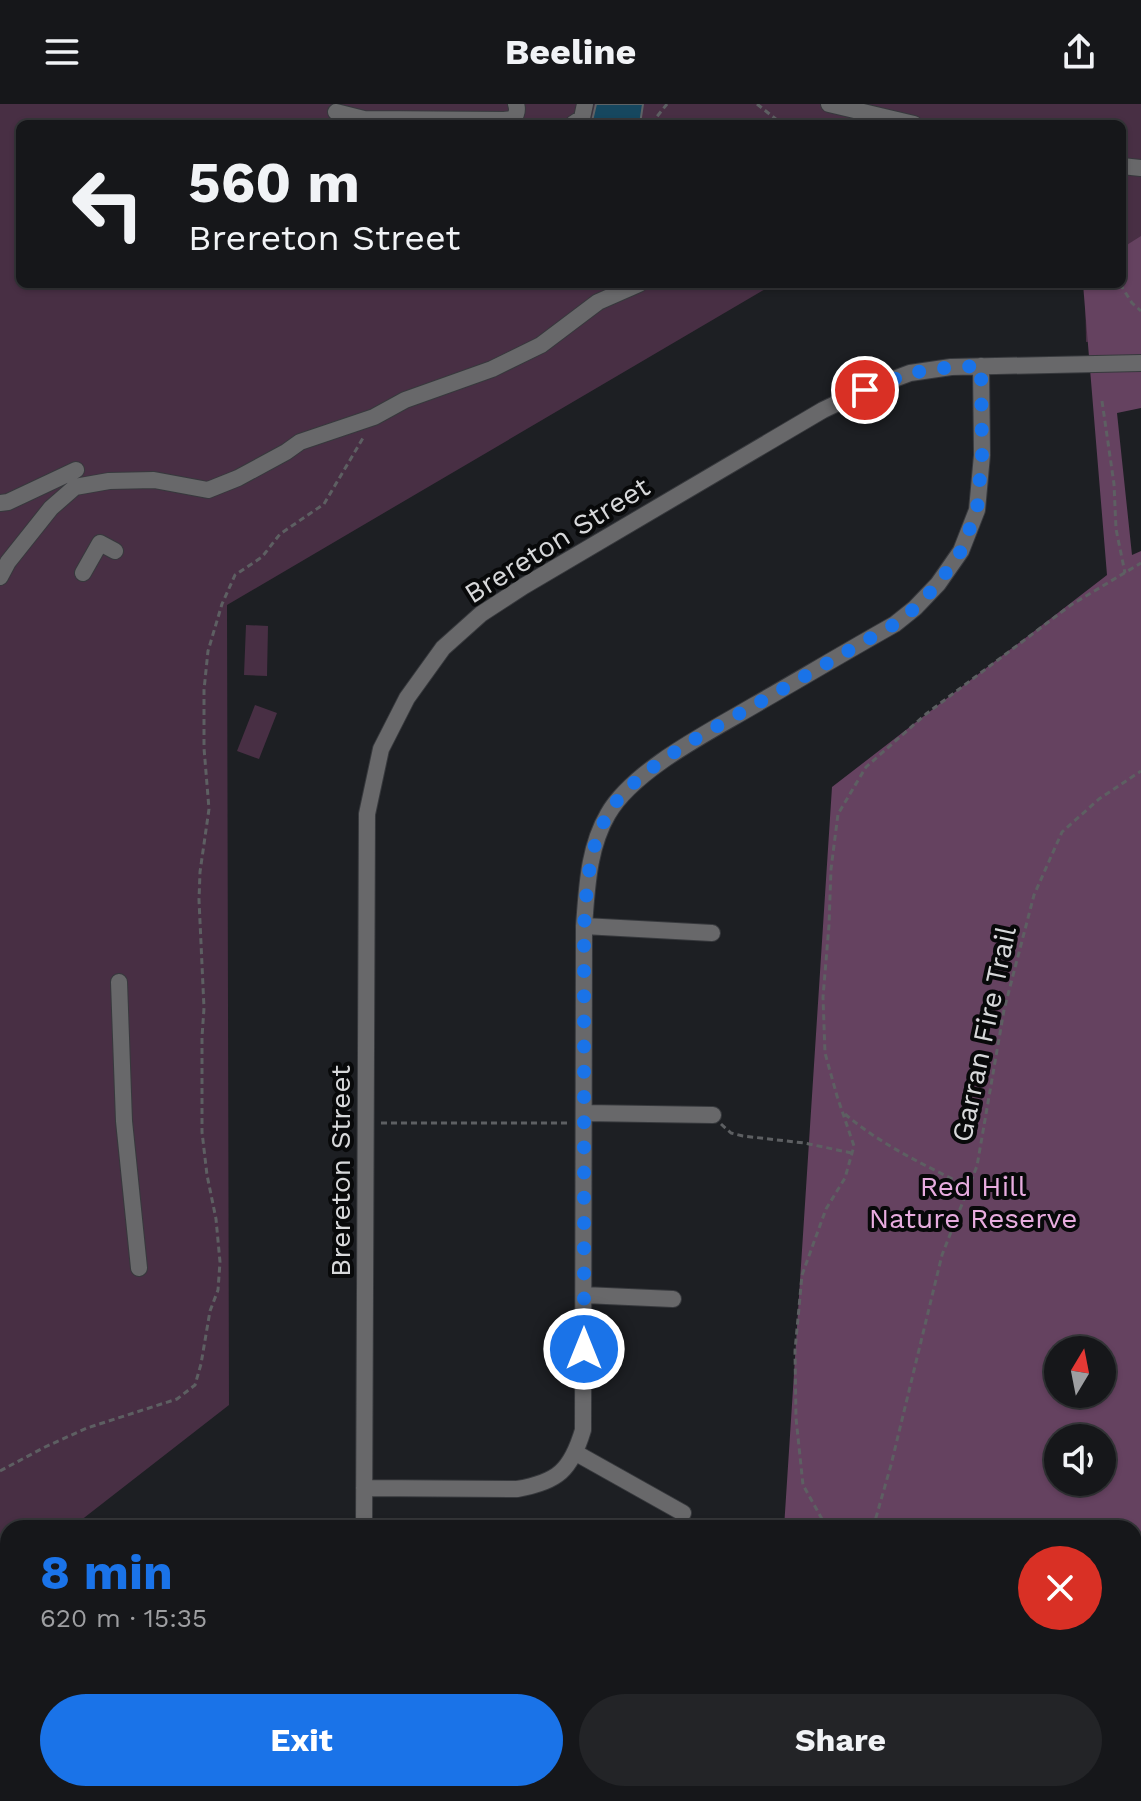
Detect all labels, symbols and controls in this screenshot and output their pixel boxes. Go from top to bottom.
icon: menu [40,30,84,74]
icon: share [1057,30,1101,74]
text: Beeline [505,31,636,73]
text: 560 m [188,150,360,216]
icon: left [56,152,160,256]
text: Brereton Street [188,217,460,259]
pin [831,356,899,424]
icon: arrive [843,368,887,412]
street label: Brereton Street [458,470,656,610]
street label: Garran Fire Trail [945,923,1023,1145]
street label: Brereton Street [324,1065,357,1277]
park label: Red Hill Nature Reserve [869,1170,1077,1235]
position arrow [542,1307,626,1391]
north arrow [1044,1336,1116,1408]
map controls [1044,1336,1116,1496]
button: sound [1044,1424,1116,1496]
text: 8 min [40,1544,173,1601]
button: close [1018,1546,1102,1630]
text: 620 m · 15:35 [40,1603,207,1633]
button: Exit [40,1694,563,1786]
button: Share [579,1694,1102,1786]

